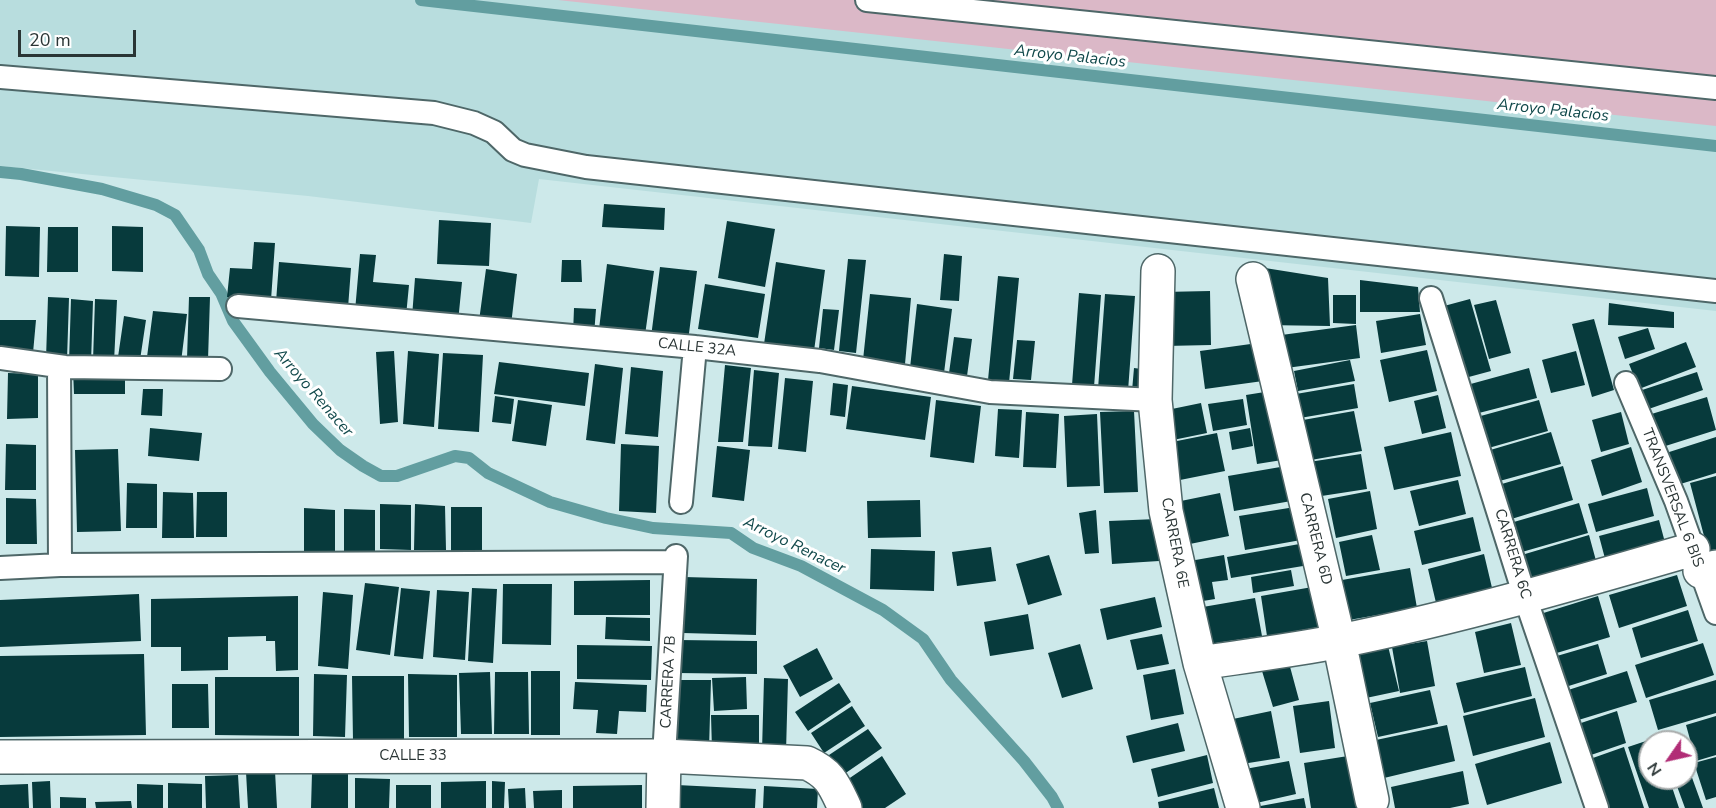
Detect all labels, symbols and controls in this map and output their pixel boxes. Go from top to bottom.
scale bar [21,18,140,56]
text: 20 m [29,28,71,52]
water label: Arroyo Palacios [1013,42,1127,72]
water label: Arroyo Palacios [1496,96,1610,126]
street label: CALLE 32A [657,335,737,361]
water label: Arroyo Renacer [269,345,357,441]
street label: TRANSVERSAL 6 BIS [1637,426,1707,570]
street label: CARRERA 6D [1295,491,1335,587]
street label: CARRERA 6E [1156,496,1192,590]
street label: CARRERA 6C [1490,507,1534,601]
water label: Arroyo Renacer [740,513,848,579]
street label: CARRERA 7B [658,635,680,729]
north arrow [1638,730,1698,790]
street label: CALLE 33 [379,747,447,765]
text: N [1642,758,1667,780]

